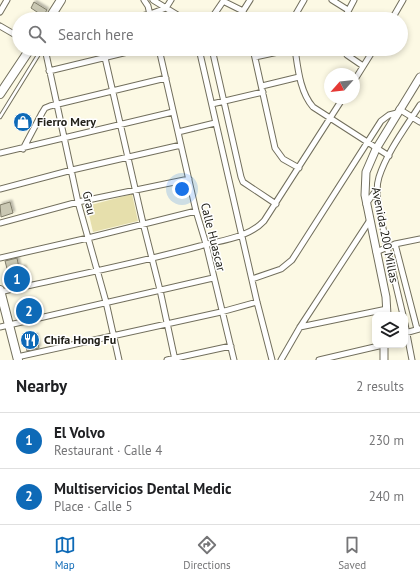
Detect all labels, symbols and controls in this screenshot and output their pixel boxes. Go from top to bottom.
search box [12,12,408,56]
icon: search [26,23,48,45]
text: Search here [58,25,134,44]
north arrow [324,68,360,104]
shop icon: Fierro Mery [12,111,34,133]
place label: Fierro Mery [37,114,96,129]
your location [172,179,192,199]
street label: Avenida 200 Millas [369,186,402,284]
street label: Grau [79,190,99,216]
street label: Calle Huascar [198,201,229,273]
pin: 1 [4,264,30,294]
pin: 2 [16,296,42,326]
map controls [372,312,408,348]
button: layers [372,312,408,348]
restaurant icon: Chifa Hong Fu [19,329,41,351]
place label: Chifa Hong Fu [44,332,116,347]
text: Nearby [16,375,67,397]
text: 2 results [356,378,404,395]
text: El Volvo [54,423,105,442]
text: 1 [25,432,33,449]
text: 230 m [369,432,404,449]
text: Restaurant · Calle 4 [54,442,162,459]
text: Multiservicios Dental Medic [54,479,231,498]
text: 2 [25,488,33,505]
text: 240 m [369,488,404,505]
text: Place · Calle 5 [54,498,133,515]
tab: Map [54,534,76,572]
tab: Directions [183,534,231,572]
tab: Saved [338,534,366,572]

